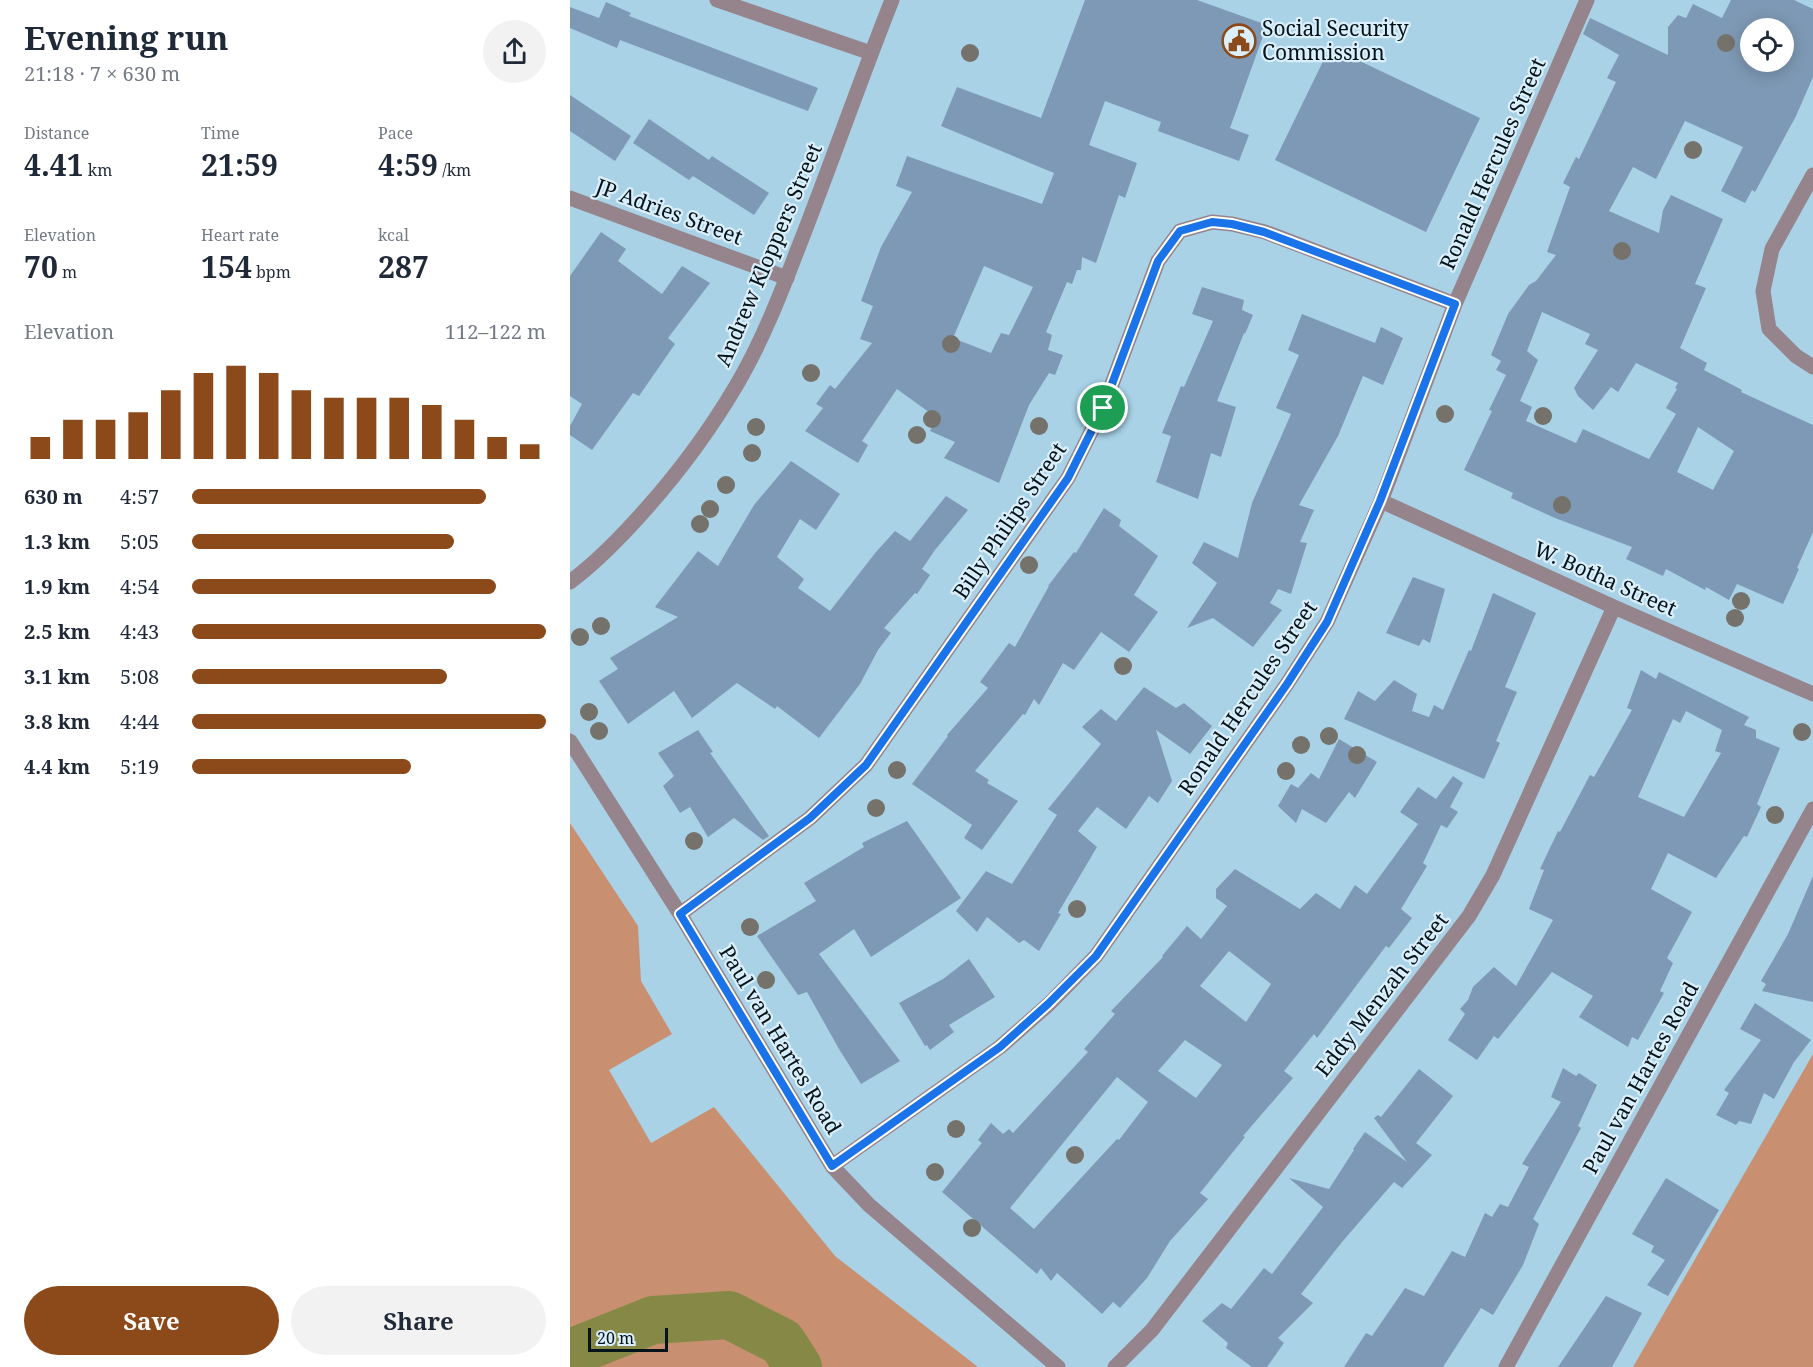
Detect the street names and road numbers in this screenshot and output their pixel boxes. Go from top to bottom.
street label: Ronald Hercules Street [1433,53,1551,274]
street label: Andrew Kloppers Street [708,139,828,370]
street label: JP Adries Street [591,171,747,251]
street label: Billy Philips Street [946,437,1072,604]
street label: W. Botha Street [1530,534,1681,622]
street label: Ronald Hercules Street [1172,595,1323,800]
street label: Eddy Menzah Street [1308,907,1454,1082]
street label: Paul van Hartes Road [713,940,848,1139]
street label: Paul van Hartes Road [1576,976,1705,1178]

